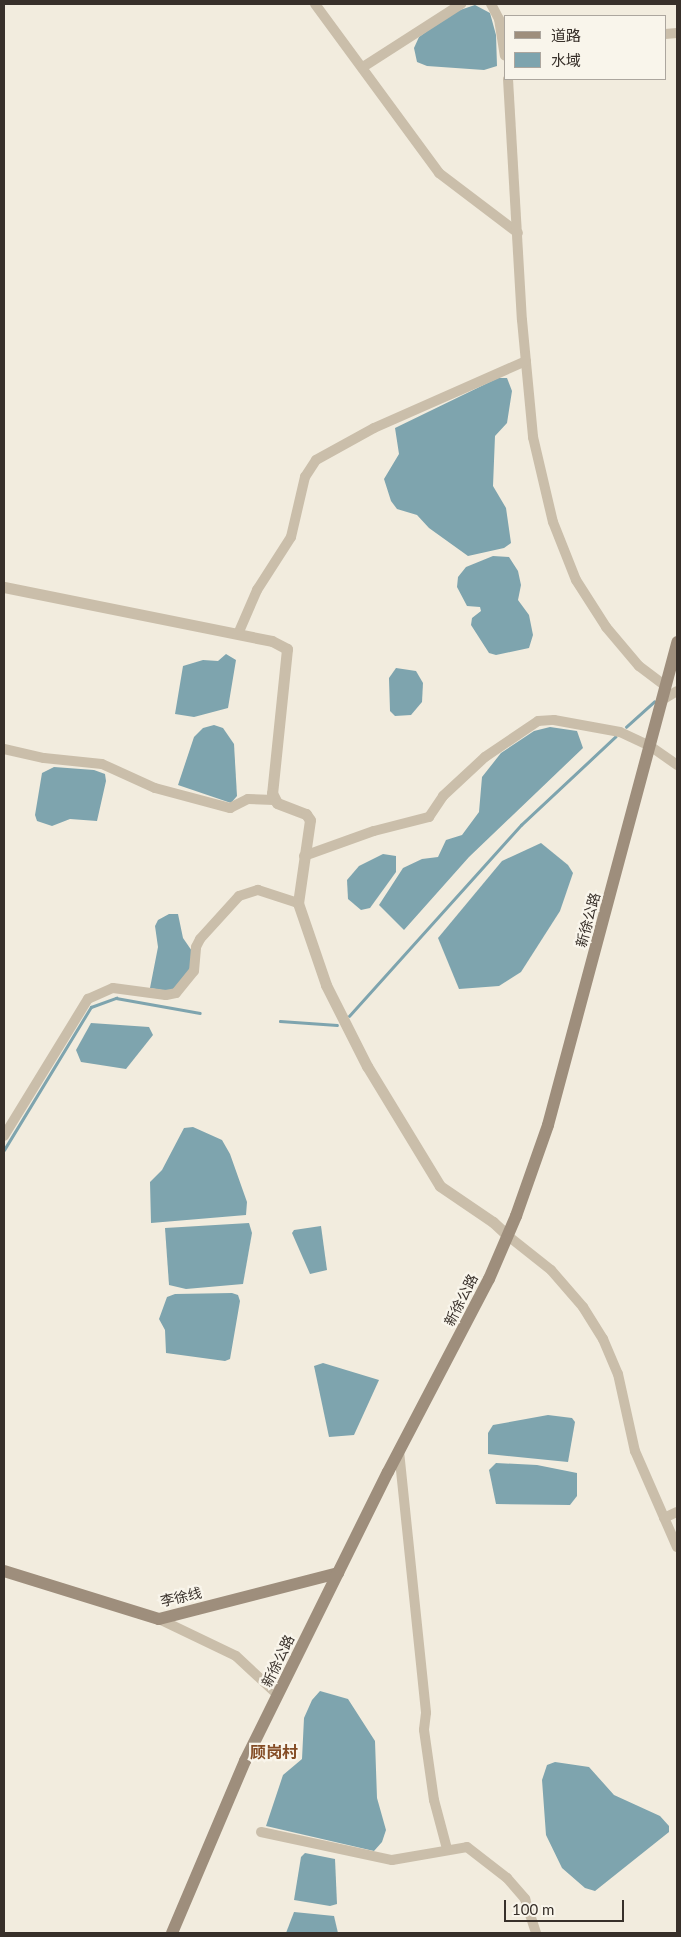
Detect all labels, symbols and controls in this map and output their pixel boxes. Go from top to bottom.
legend [503,15,666,80]
text: 道路 [551,26,581,44]
text: 水域 [551,51,581,69]
street label: 新徐公路 [573,891,603,949]
street label: 新徐公路 [441,1271,481,1329]
street label: 李徐线 [159,1584,203,1610]
street label: 新徐公路 [258,1632,298,1690]
district label: 顾岗村 [250,1742,298,1762]
scale bar [506,1890,626,1922]
text: 100 m [512,1900,554,1918]

